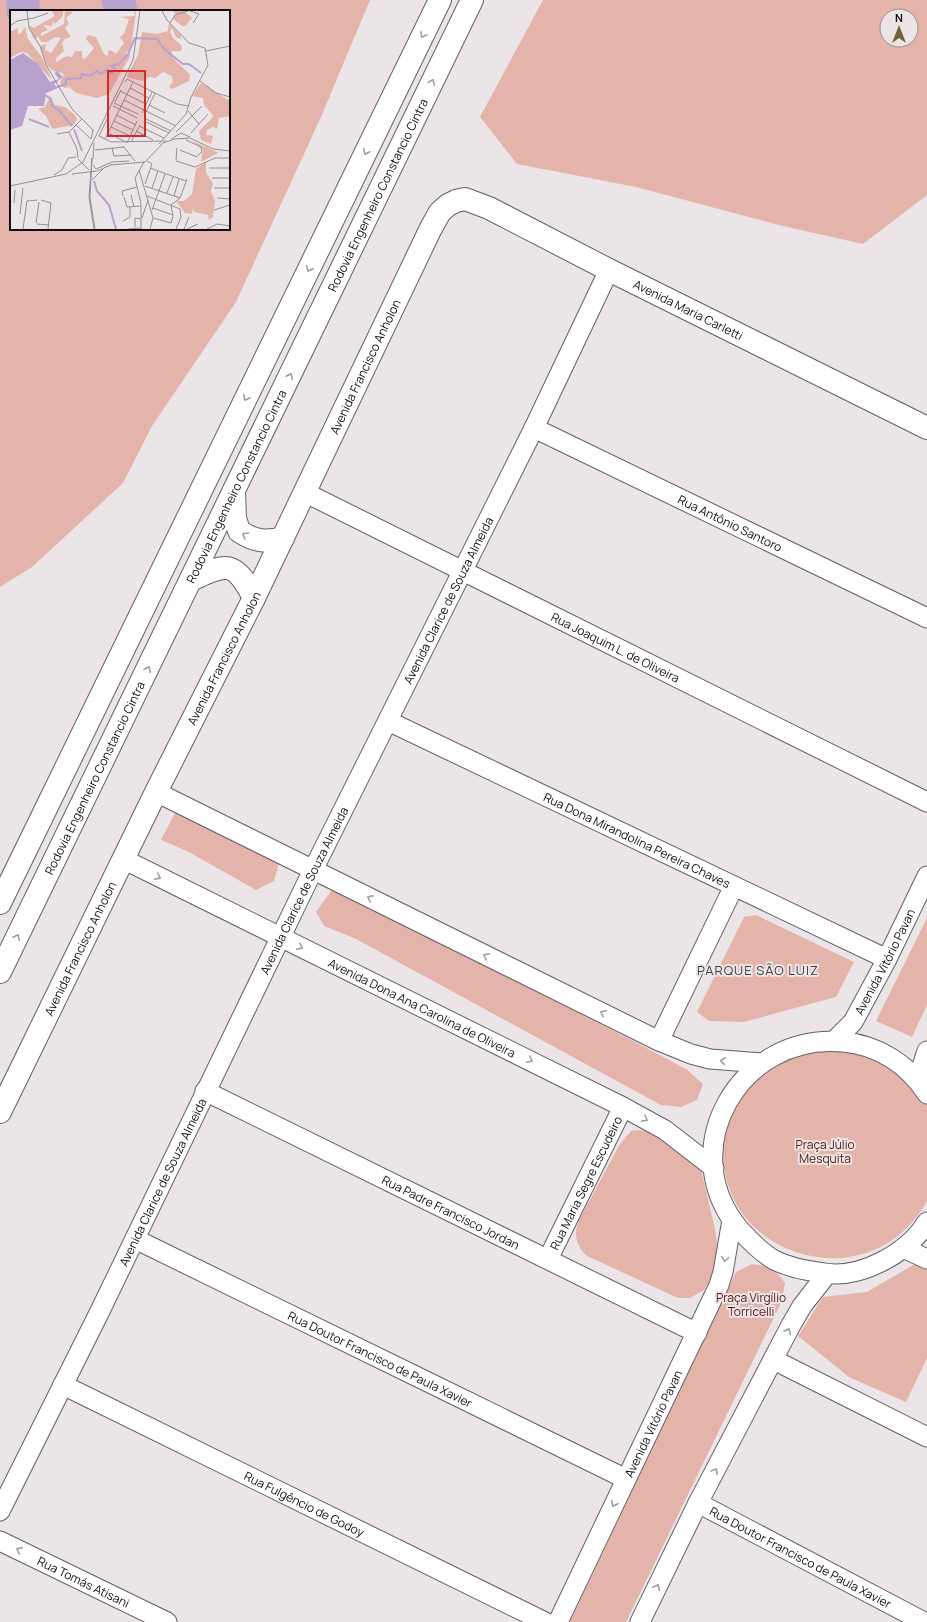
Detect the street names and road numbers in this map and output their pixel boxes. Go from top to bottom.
street label: Rodovia Engenheiro Constancio Cintra [323,95,432,294]
street label: Avenida Maria Carletti [631,275,746,344]
street label: Avenida Francisco Anholon [325,296,404,437]
street label: Rodovia Engenheiro Constancio Cintra [182,387,290,586]
street label: Rua Antônio Santoro [675,490,785,555]
street label: Avenida Clarice de Souza Almeida [399,514,497,687]
street label: Avenida Francisco Anholon [183,589,264,728]
street label: Rua Joaquim L. de Oliveira [548,608,683,686]
street label: Rodovia Engenheiro Constancio Cintra [40,678,149,877]
street label: Rua Dona Mirandolina Pereira Chaves [541,788,733,892]
street label: Avenida Clarice de Souza Almeida [255,804,352,977]
street label: Avenida Francisco Anholon [40,878,120,1018]
street label: Avenida Vitório Pavan [850,906,919,1018]
street label: Avenida Dona Ana Carolina de Oliveira [326,954,519,1061]
street label: Avenida Clarice de Souza Almeida [115,1095,210,1269]
street label: Rua Maria Segre Escudeiro [545,1113,626,1253]
street label: Rua Padre Francisco Jordan [379,1171,523,1253]
street label: Rua Doutor Francisco de Paula Xavier [285,1307,476,1411]
street label: Avenida Vitório Pavan [620,1367,686,1480]
street label: Rua Fulgêncio de Godoy [241,1467,368,1541]
street label: Rua Doutor Francisco de Paula Xavier [707,1502,895,1612]
street label: Rua Tomás Atisani [35,1552,133,1611]

